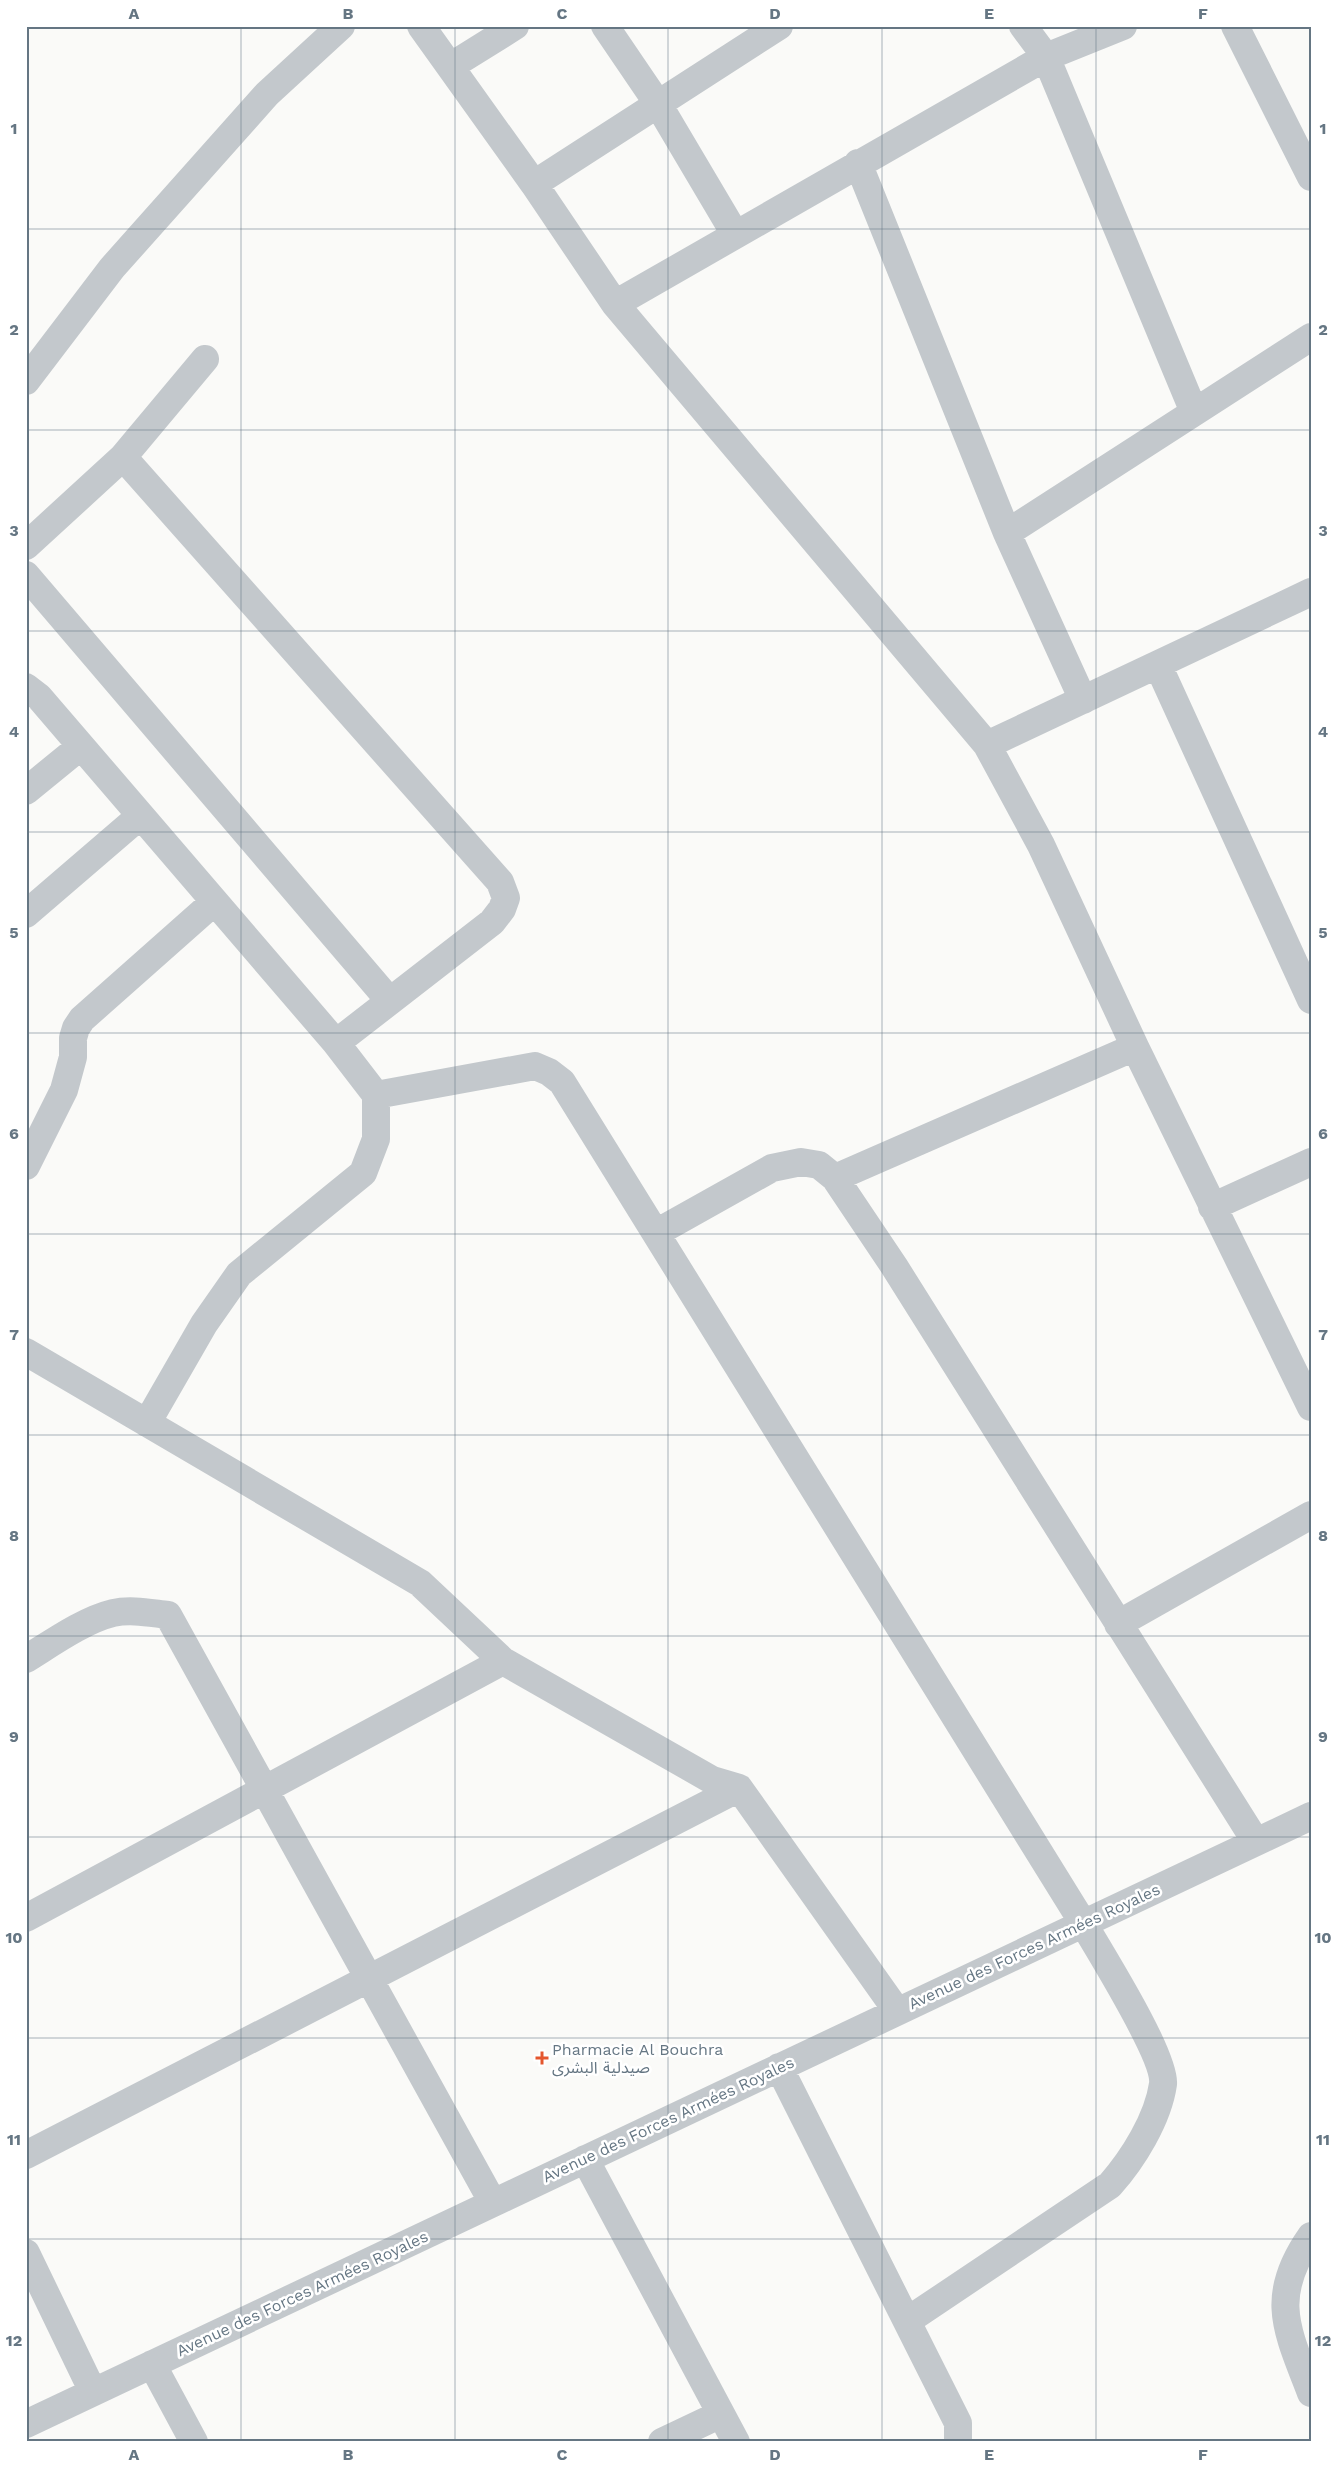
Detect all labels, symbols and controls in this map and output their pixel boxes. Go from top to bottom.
text: A [129,4,140,23]
text: B [343,4,354,23]
text: C [557,4,568,23]
text: D [769,4,781,23]
text: E [984,4,994,23]
text: F [1198,4,1208,23]
text: 1 [11,119,17,138]
text: 1 [1320,119,1326,138]
text: 2 [9,320,19,339]
text: 2 [1318,320,1328,339]
text: 3 [9,521,19,540]
text: 3 [1318,521,1328,540]
text: 4 [9,722,19,741]
text: 4 [1318,722,1328,741]
text: 5 [9,923,19,942]
text: 5 [1318,923,1328,942]
text: 6 [9,1124,19,1143]
text: 6 [1318,1124,1328,1143]
text: 7 [9,1325,19,1344]
text: 7 [1318,1325,1328,1344]
text: 8 [9,1526,19,1545]
text: 8 [1318,1526,1328,1545]
text: 9 [9,1727,19,1746]
text: 9 [1318,1727,1328,1746]
street label: Avenue des Forces Armées Royales [905,1880,1163,2013]
text: 10 [5,1928,23,1947]
text: 10 [1314,1928,1332,1947]
place label: Pharmacie Al Bouchra صيدلية البشرى [552,2040,723,2077]
marker: Pharmacie Al Bouchra صيدلية البشرى [536,2052,548,2064]
street label: Avenue des Forces Armées Royales [539,2053,797,2186]
text: 11 [7,2130,21,2149]
text: 11 [1316,2130,1330,2149]
street label: Avenue des Forces Armées Royales [173,2227,431,2360]
text: 12 [6,2331,22,2350]
text: 12 [1315,2331,1331,2350]
text: A [129,2445,140,2464]
text: B [343,2445,354,2464]
text: C [557,2445,568,2464]
text: D [769,2445,781,2464]
text: E [984,2445,994,2464]
text: F [1198,2445,1208,2464]

